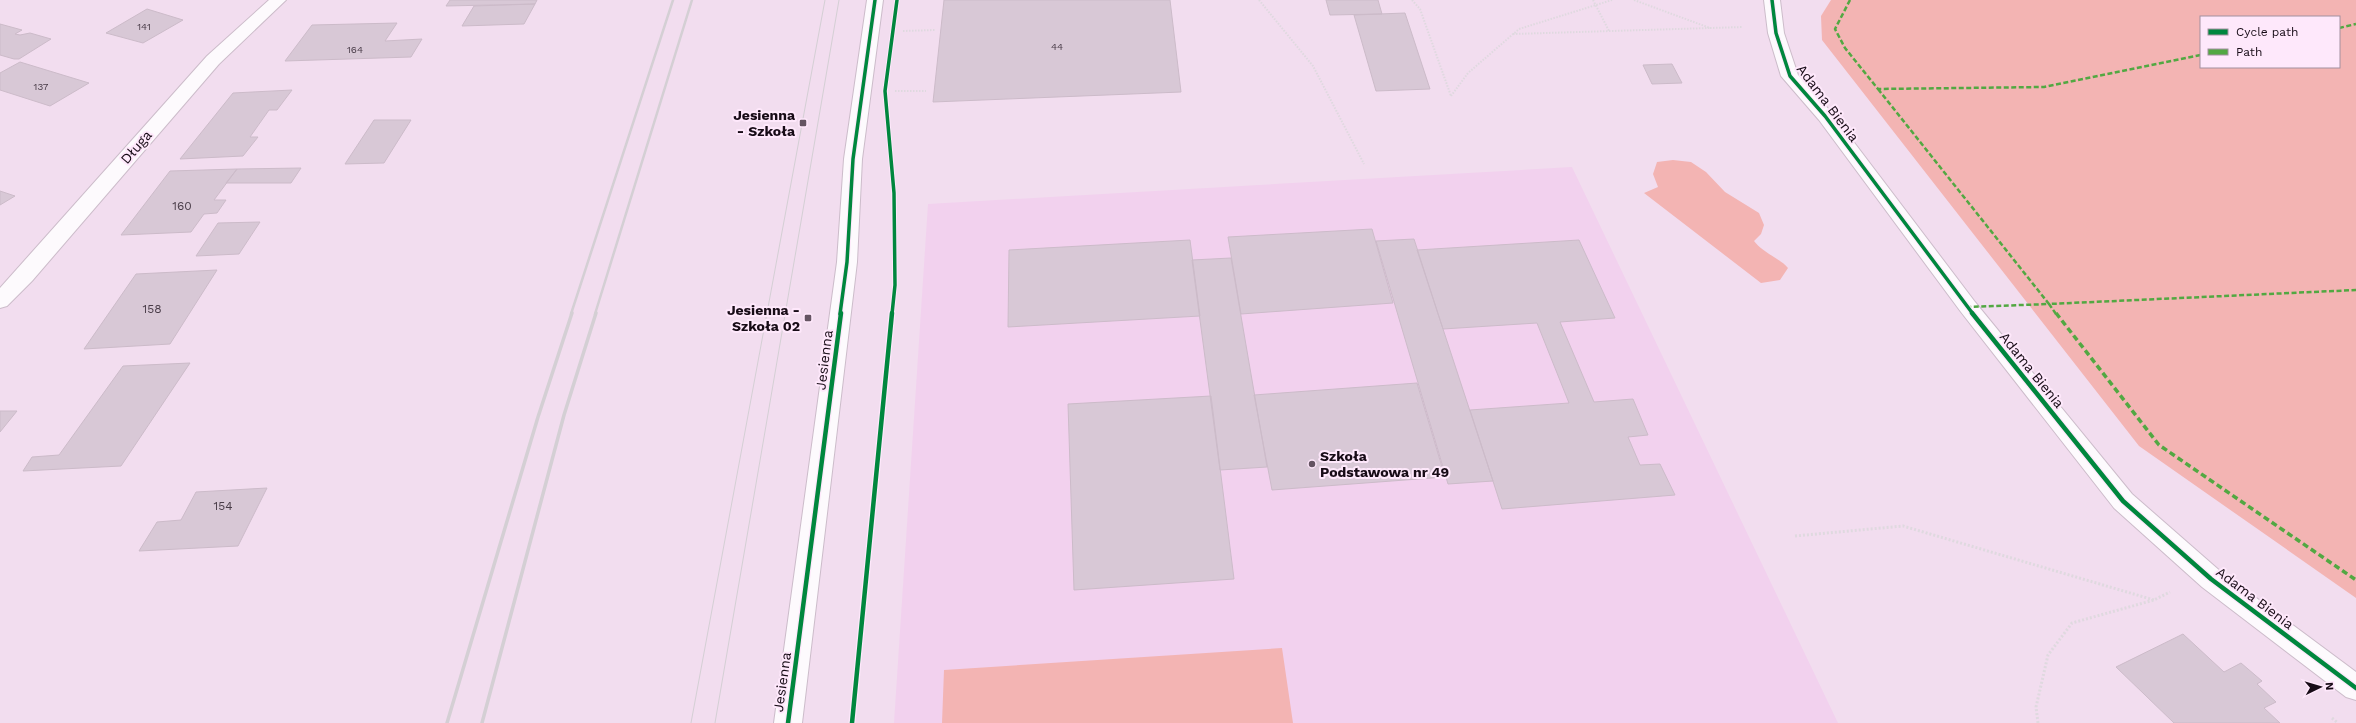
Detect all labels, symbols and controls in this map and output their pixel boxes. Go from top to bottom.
legend [2200,16,2340,68]
house number: 141 [137,21,151,32]
text: Cycle path [2236,25,2298,39]
house number: 44 [1051,41,1063,52]
house number: 164 [347,44,363,55]
text: Path [2236,45,2262,59]
street label: Adama Bienia [1794,61,1862,145]
house number: 137 [34,81,49,92]
place label: Jesienna - Szkoła [733,107,796,139]
marker: Jesienna - Szkoła [798,118,808,128]
street label: Długa [117,127,155,167]
house number: 160 [172,199,192,213]
house number: 158 [142,302,162,316]
place label: Jesienna - Szkoła 02 [727,302,800,334]
marker: Jesienna - Szkoła 02 [803,313,813,323]
street label: Jesienna [812,329,836,391]
street label: Adama Bienia [1997,329,2067,411]
place label: Szkoła Podstawowa nr 49 [1320,448,1449,480]
marker: Szkoła Podstawowa nr 49 [1307,459,1317,469]
house number: 154 [214,499,233,513]
street label: Adama Bienia [2213,564,2297,632]
street label: Jesienna [770,651,794,713]
north arrow [2300,667,2340,707]
text: N [2323,682,2336,691]

